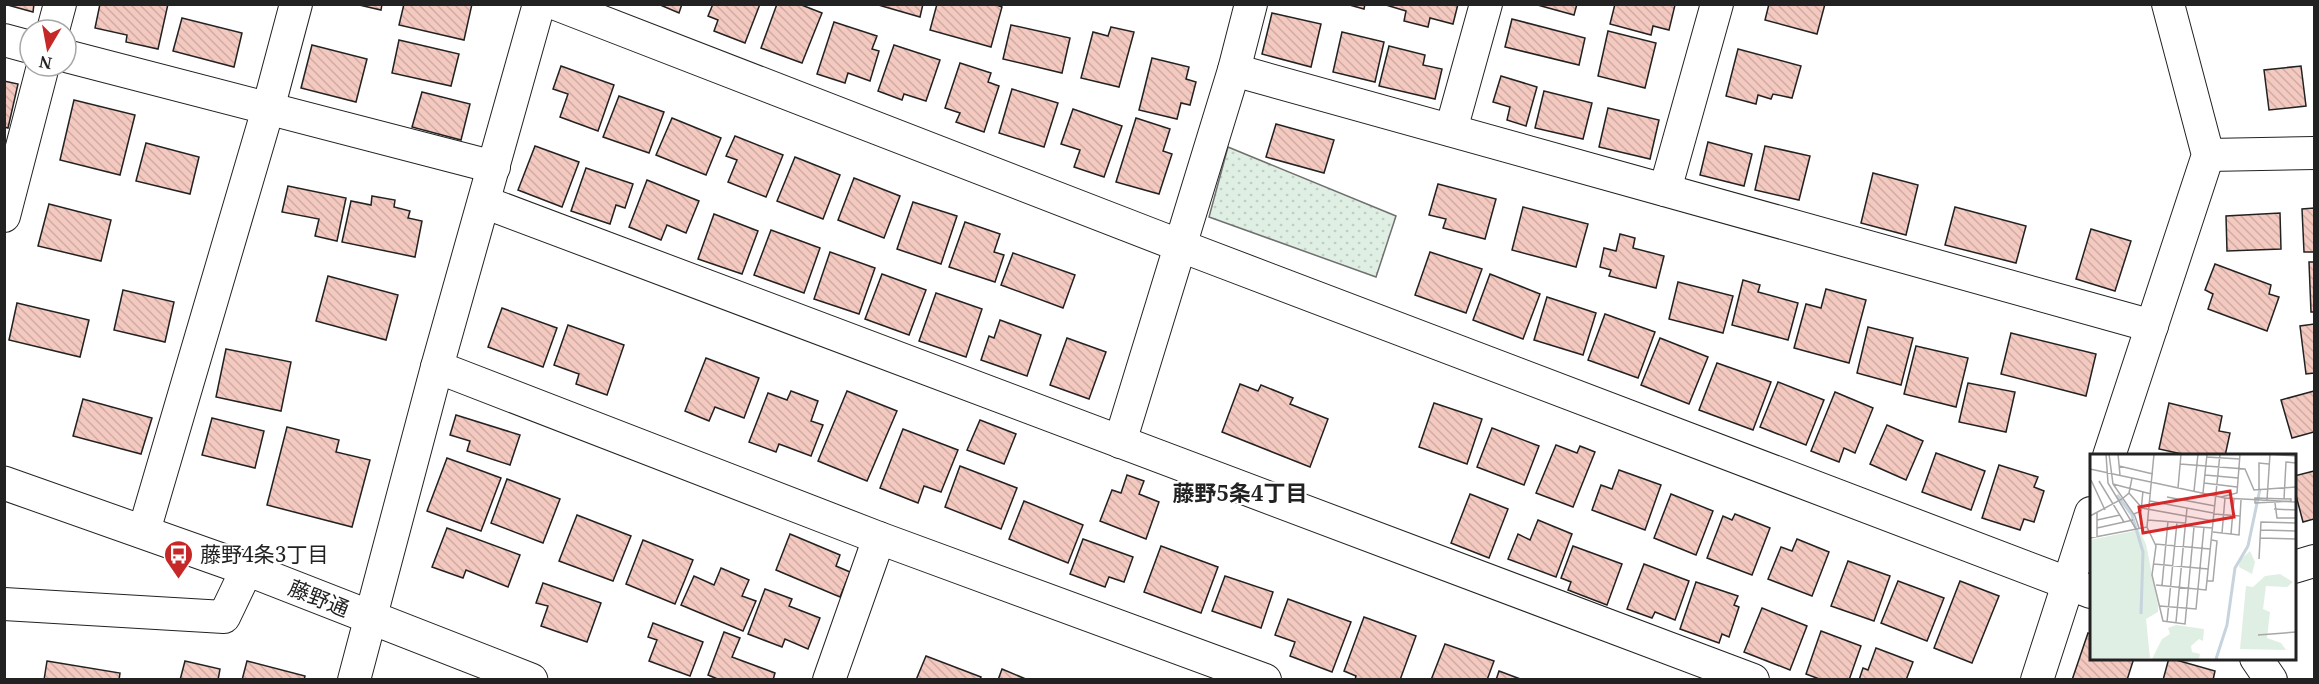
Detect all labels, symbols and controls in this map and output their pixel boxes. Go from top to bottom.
north arrow [18,18,78,78]
text: N [37,51,54,75]
inset map [2090,454,2295,660]
district label: 藤野5条4丁目 [1173,477,1307,507]
bus stop icon: 藤野4条3丁目 [163,538,195,580]
place label: 藤野4条3丁目 [200,540,328,568]
street label: 藤野通 [285,573,353,623]

